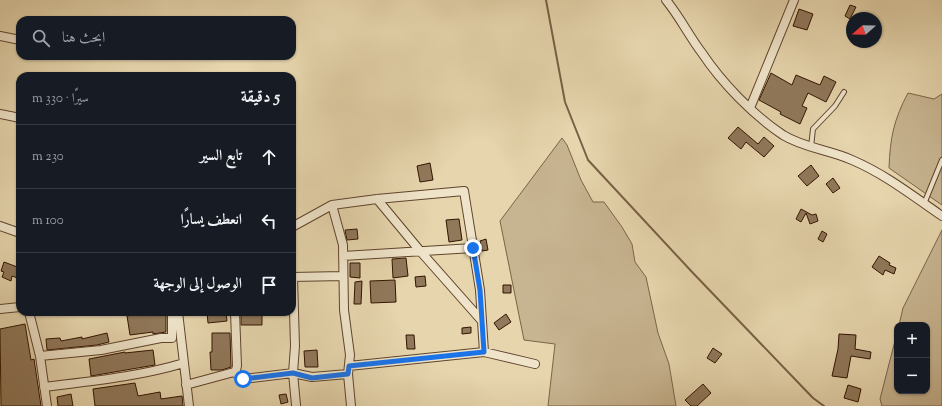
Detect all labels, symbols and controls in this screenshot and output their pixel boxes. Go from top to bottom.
north arrow [846,12,882,48]
search box [16,16,296,60]
icon: search [30,27,52,49]
text: ابحث هنا [62,28,105,49]
text: 5 دقيقة [241,86,280,110]
text: سيرًا · 330 m [32,90,89,108]
text: تابع السير [200,146,242,167]
icon: ahead [258,146,280,168]
text: 230 m [32,148,64,166]
text: انعطف يسارًا [181,210,242,231]
icon: left [258,210,280,232]
text: 100 m [32,212,64,230]
route end [464,239,482,257]
text: الوصول إلى الوجهة [153,274,242,295]
icon: arrive [258,274,280,296]
map controls [894,322,930,394]
button: + [894,322,930,358]
button: − [894,358,930,394]
route start [234,370,252,388]

